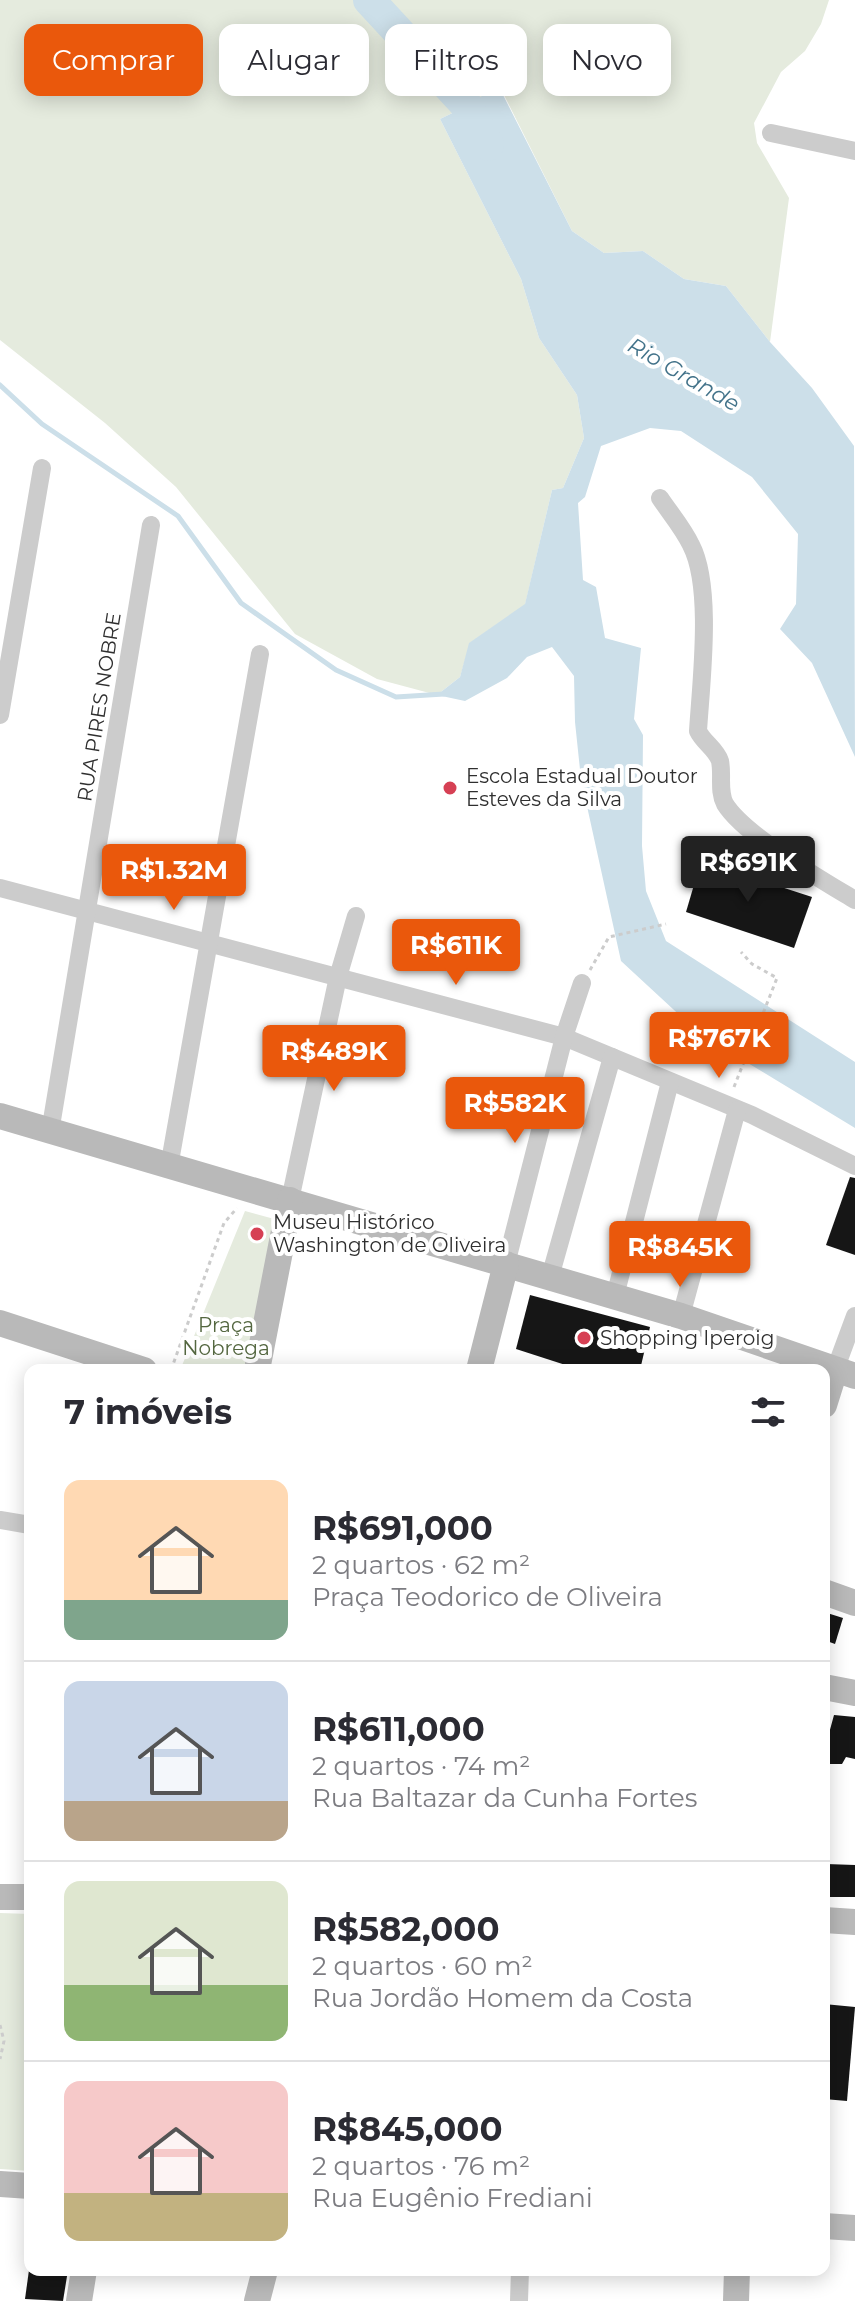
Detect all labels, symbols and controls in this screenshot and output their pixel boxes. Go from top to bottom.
chip: Comprar [24,24,203,96]
chip: Alugar [219,24,369,96]
chip: Filtros [385,24,527,96]
chip: Novo [543,24,671,96]
water label: Rio Grande [623,332,745,417]
street label: RUA PIRES NOBRE [72,611,126,803]
place label: Escola Estadual Doutor Esteves da Silva [466,764,698,811]
marker: Escola Estadual Doutor Esteves da Silva [441,779,459,797]
pin: R$691K [683,836,813,904]
pin: R$1.32M [100,844,248,912]
text: R$691K [699,846,797,878]
text: R$1.32M [120,854,228,886]
pin: R$611K [391,919,521,987]
text: R$611K [410,929,502,961]
pin: R$767K [654,1012,784,1080]
text: R$767K [668,1022,770,1054]
pin: R$489K [269,1025,399,1093]
text: R$489K [280,1035,388,1067]
pin: R$582K [450,1077,580,1145]
text: R$582K [464,1087,566,1119]
place label: Museu Histórico Washington de Oliveira [273,1210,506,1257]
pin: R$845K [615,1221,745,1289]
marker: Museu Histórico Washington de Oliveira [248,1225,266,1243]
text: R$845K [627,1231,733,1263]
park label: Praça Nobrega [182,1313,270,1360]
place label: Shopping Iperoig [600,1326,774,1350]
marker: Shopping Iperoig [575,1329,593,1347]
icon: filters [746,1390,790,1434]
text: 7 imóveis [64,1391,232,1433]
text: R$691,000 [312,1507,493,1549]
icon: home [128,1512,224,1608]
text: 2 quartos · 62 m² [312,1549,530,1581]
text: Praça Teodorico de Oliveira [312,1581,663,1613]
text: R$611,000 [312,1708,485,1750]
icon: home [128,1713,224,1809]
text: 2 quartos · 74 m² [312,1750,530,1782]
text: Rua Baltazar da Cunha Fortes [312,1782,697,1814]
text: R$582,000 [312,1908,499,1950]
icon: home [128,1913,224,2009]
text: 2 quartos · 60 m² [312,1950,533,1982]
text: Rua Jordão Homem da Costa [312,1982,693,2014]
text: R$845,000 [312,2108,503,2150]
icon: home [128,2113,224,2209]
text: 2 quartos · 76 m² [312,2150,530,2182]
text: Rua Eugênio Frediani [312,2182,593,2214]

